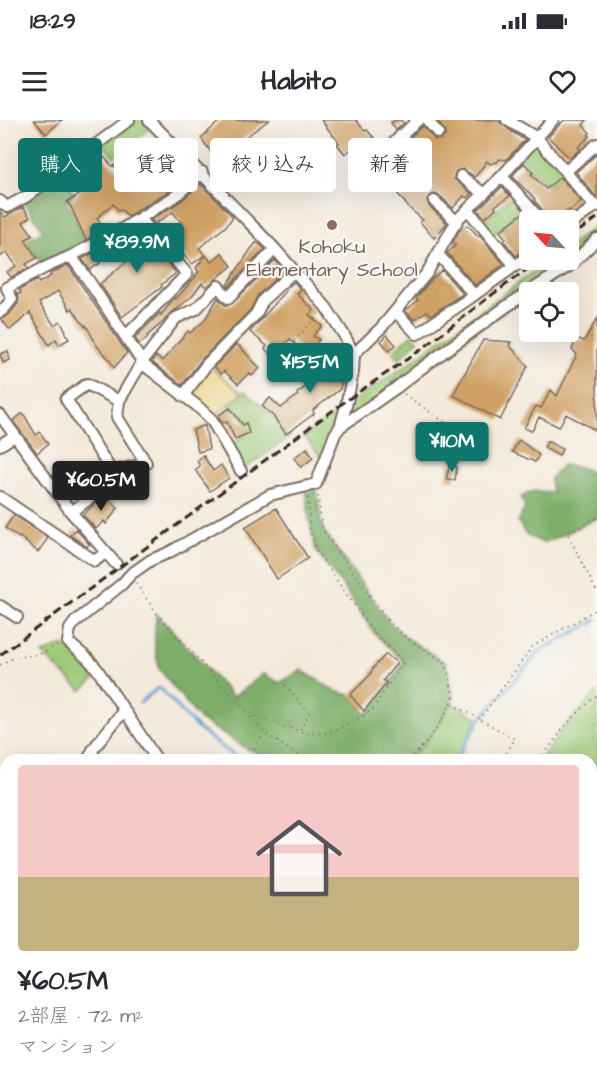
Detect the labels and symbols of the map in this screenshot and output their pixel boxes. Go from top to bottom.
north arrow [519,210,579,270]
marker: Kohoku Elementary School [325,218,339,232]
pin: ¥89.9M [88,223,186,274]
place label: Kohoku Elementary School [246,233,418,285]
pin: ¥155M [268,343,352,394]
pin: ¥110M [410,422,494,473]
pin: ¥60.5M [52,461,150,512]

